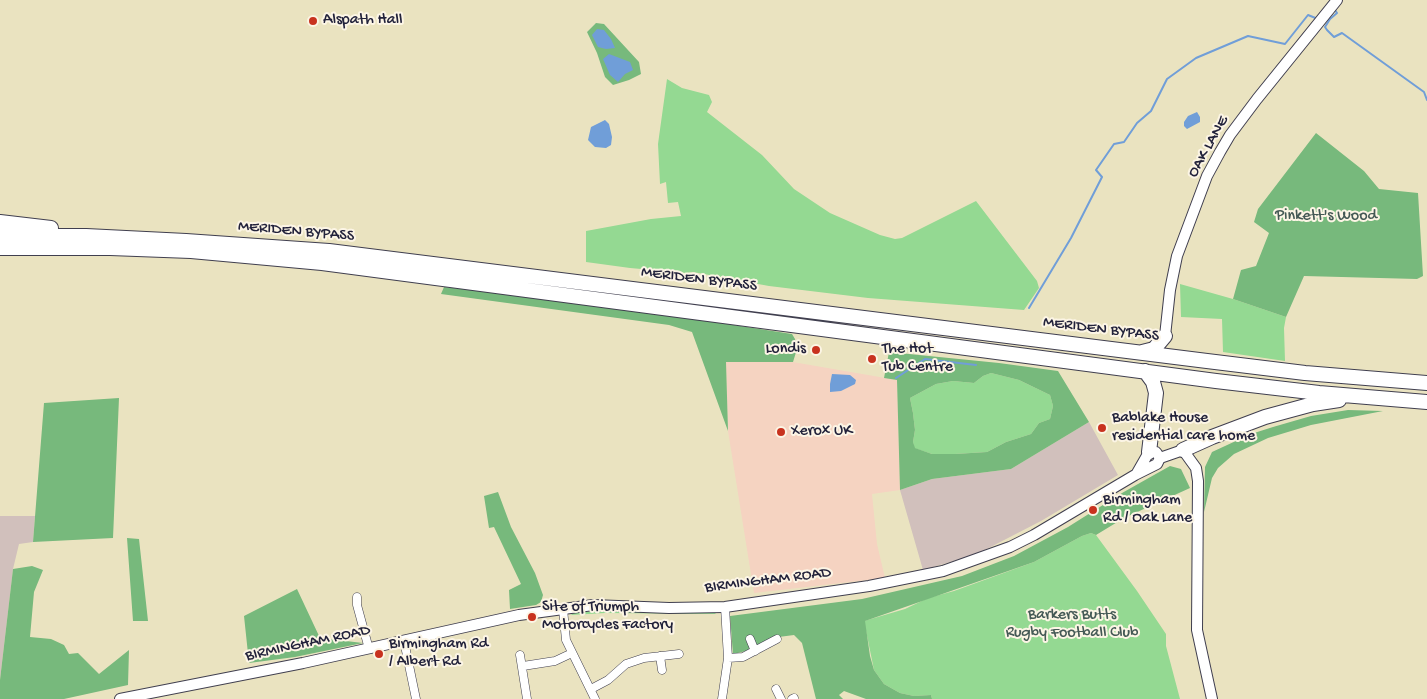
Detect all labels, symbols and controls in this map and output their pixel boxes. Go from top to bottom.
place label: Alspath Hall [323,11,403,31]
marker: Alspath Hall [307,15,319,27]
street label: OAK LANE [1184,113,1234,181]
park label: Pinkett's Wood [1275,207,1377,227]
street label: MERIDEN BYPASS [237,217,355,247]
street label: MERIDEN BYPASS [640,263,758,297]
street label: MERIDEN BYPASS [1042,313,1160,347]
place label: Londis [766,340,806,360]
place label: The Hot Tub Centre [882,340,953,378]
marker: Londis [810,344,822,356]
marker: The Hot Tub Centre [866,353,878,365]
place label: Bablake House residential care home [1112,409,1255,447]
place label: Xerox UK [791,422,852,442]
marker: Bablake House residential care home [1096,422,1108,434]
marker: Xerox UK [775,426,787,438]
place label: Birmingham Rd / Oak Lane [1103,491,1192,529]
marker: Birmingham Rd / Oak Lane [1087,504,1099,516]
street label: BIRMINGHAM ROAD [704,564,832,598]
place label: Site of Triumph Motorcycles Factory [542,598,673,636]
park label: Barkers Butts Rugby Football Club [1006,606,1138,644]
marker: Site of Triumph Motorcycles Factory [526,611,538,623]
street label: BIRMINGHAM ROAD [244,621,372,667]
place label: Birmingham Rd / Albert Rd [389,635,488,673]
marker: Birmingham Rd / Albert Rd [373,648,385,660]

